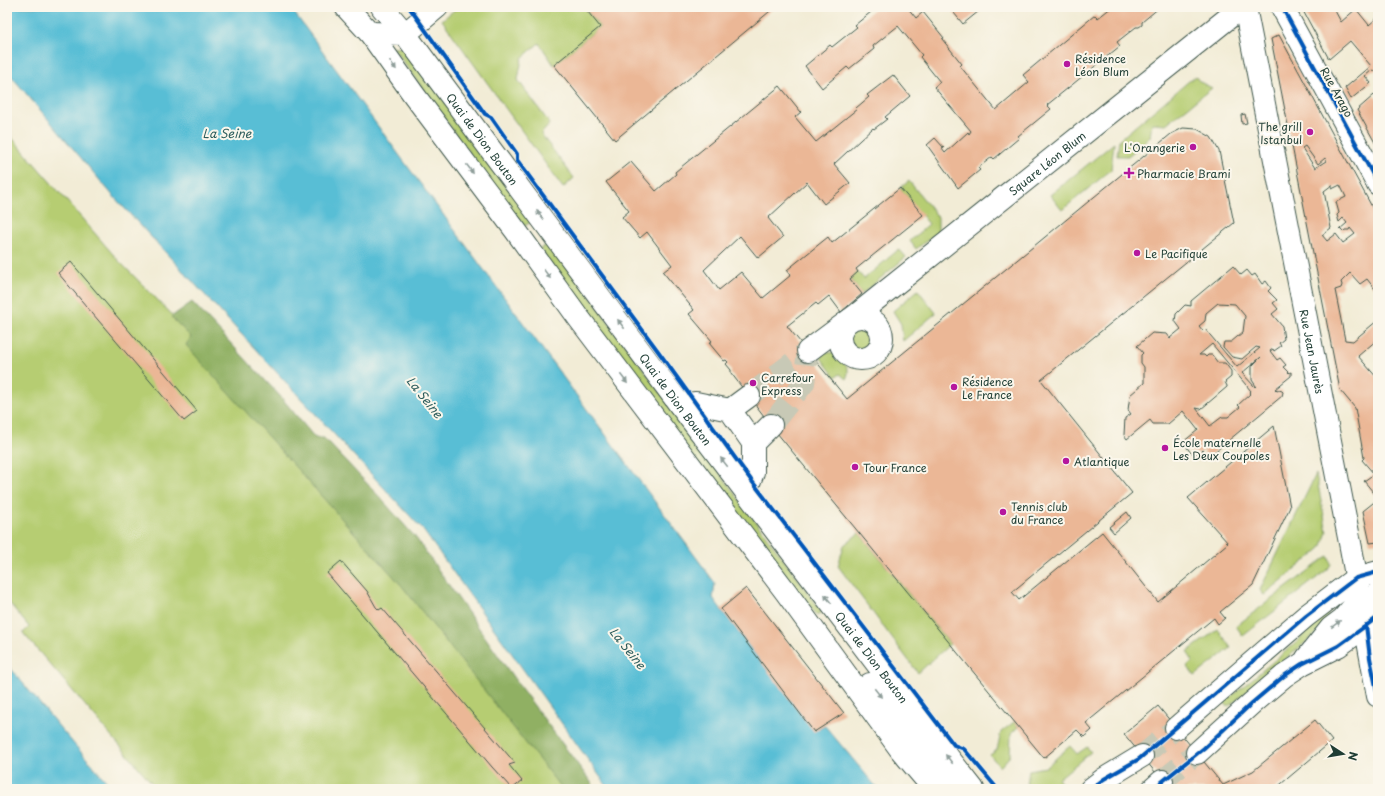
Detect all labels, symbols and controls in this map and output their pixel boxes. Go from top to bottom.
place label: Résidence Léon Blum [1075,50,1129,80]
one-way arrow [389,59,397,70]
marker: Résidence Léon Blum [1062,59,1072,69]
street label: Rue Arago [1316,64,1358,120]
street label: Quai de Dion Bouton [443,89,523,189]
place label: The grill Istanbul [1258,118,1302,148]
water label: La Seine [203,124,252,142]
street label: Square Léon Blum [1004,127,1089,199]
marker: The grill Istanbul [1305,127,1315,137]
place label: L'Orangerie [1124,139,1185,156]
marker: L'Orangerie [1188,142,1198,152]
one-way arrow [466,164,474,175]
place label: Pharmacie Brami [1137,165,1231,182]
marker: Pharmacie Brami [1124,168,1134,178]
one-way arrow [536,210,545,221]
place label: Le Pacifique [1145,245,1208,262]
marker: Le Pacifique [1132,248,1142,258]
one-way arrow [543,269,551,279]
street label: Rue Jean Jaurès [1296,308,1329,395]
one-way arrow [617,319,625,330]
street label: Quai de Dion Bouton [636,349,716,449]
place label: Carrefour Express [761,369,814,399]
water label: La Seine [403,372,448,422]
one-way arrow [620,373,628,384]
place label: Résidence Le France [962,373,1013,403]
marker: Carrefour Express [748,378,758,388]
marker: Résidence Le France [949,382,959,392]
place label: École maternelle Les Deux Coupoles [1173,434,1270,464]
marker: École maternelle Les Deux Coupoles [1160,443,1170,453]
place label: Atlantique [1074,453,1130,470]
marker: Atlantique [1061,456,1071,466]
one-way arrow [721,457,729,467]
place label: Tour France [863,459,927,476]
marker: Tour France [850,462,860,472]
place label: Tennis club du France [1011,498,1068,528]
marker: Tennis club du France [998,507,1008,517]
one-way arrow [824,594,832,604]
street label: Quai de Dion Bouton [831,608,912,706]
one-way arrow [1331,620,1342,628]
water label: La Seine [606,623,651,673]
one-way arrow [873,688,882,699]
north arrow [1323,734,1363,774]
text: N [1344,750,1362,762]
one-way arrow [945,753,953,764]

